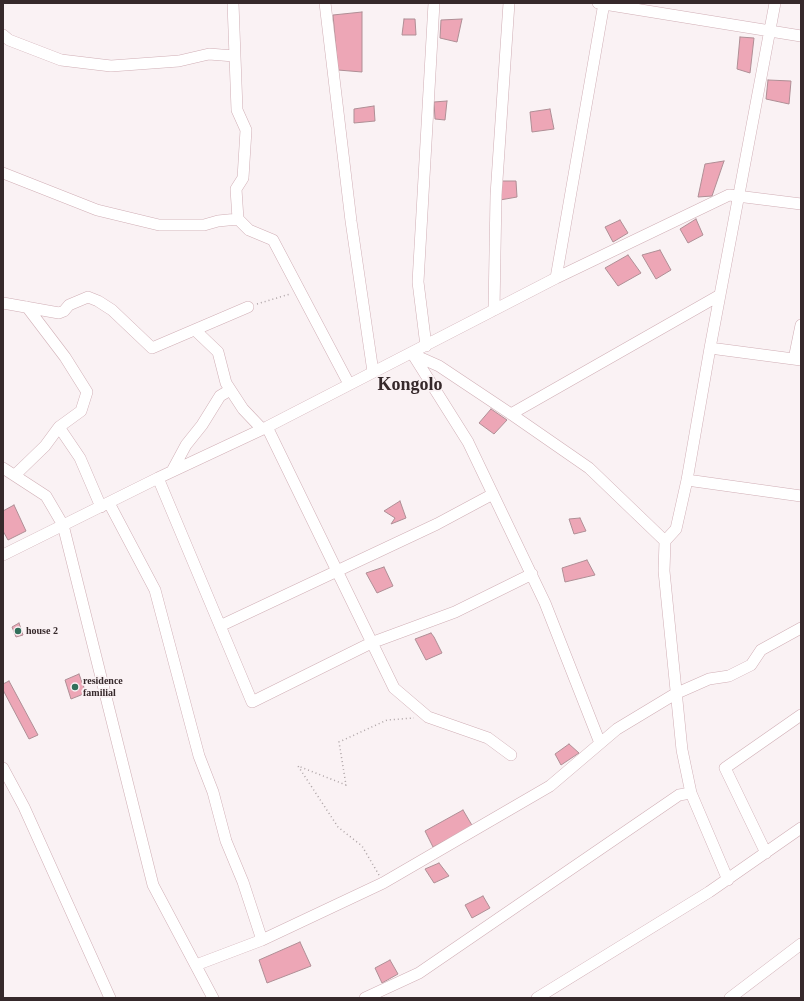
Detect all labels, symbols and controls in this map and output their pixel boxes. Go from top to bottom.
district label: Kongolo [377,374,443,396]
place label: house 2 [26,625,58,637]
marker: house 2 [13,626,23,636]
place label: residence familial [83,675,123,698]
marker: residence familial [70,682,80,692]

